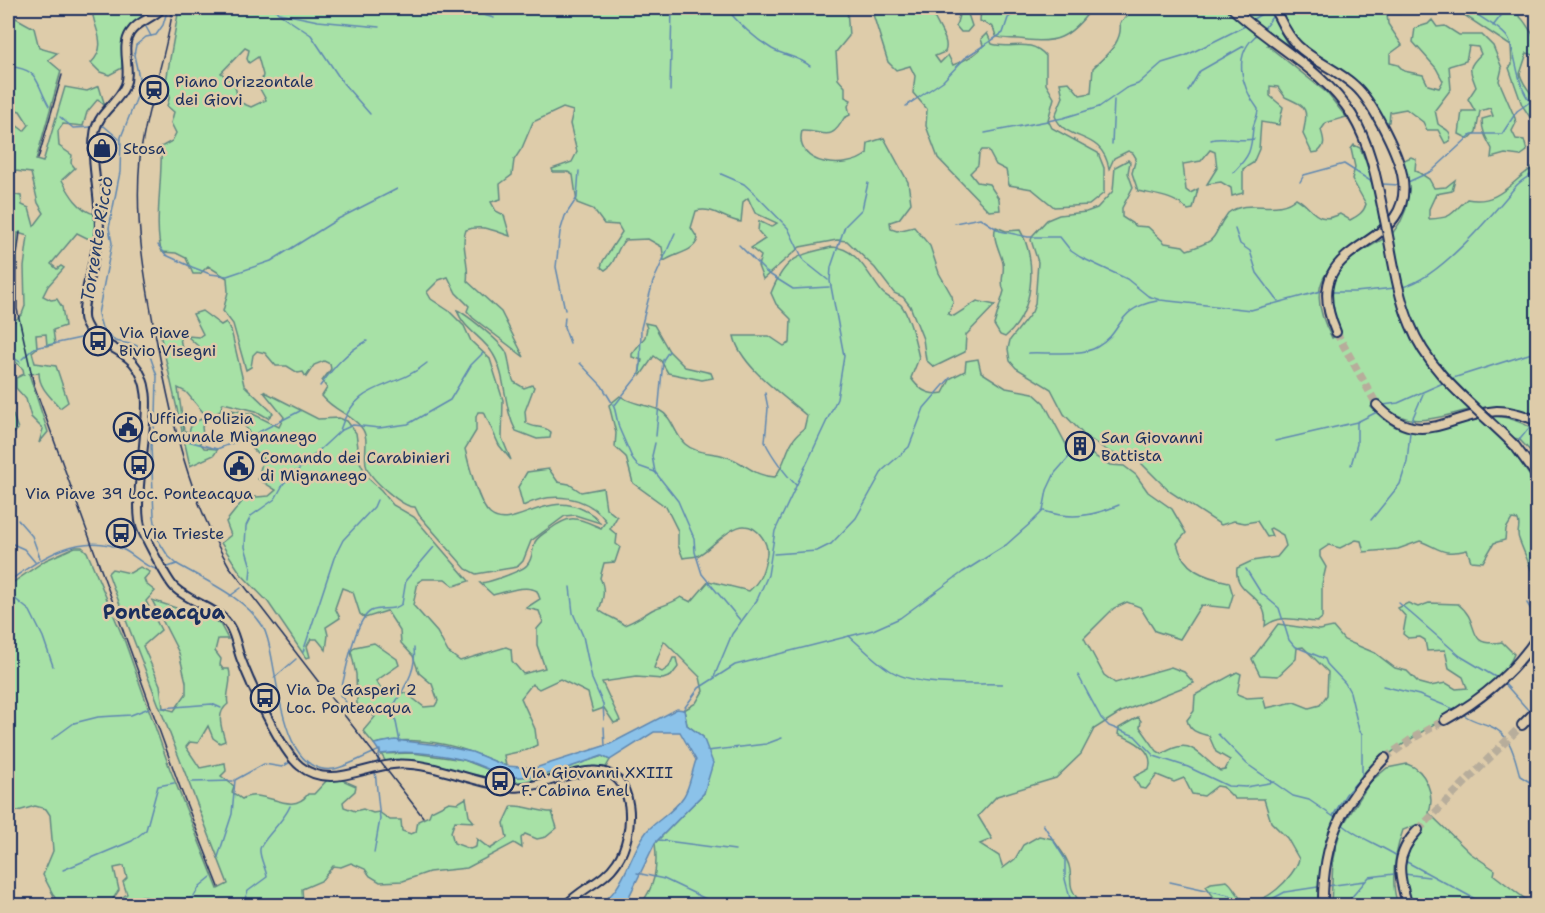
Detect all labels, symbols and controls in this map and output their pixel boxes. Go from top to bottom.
place label: Piano Orizzontale dei Giovi [175,71,314,110]
station icon: Piano Orizzontale dei Giovi [138,74,170,106]
shop icon: Stosa [86,132,118,164]
place label: Stosa [123,138,165,159]
water label: Torrente Riccò [75,174,119,303]
place label: Via Piave Bivio Visegni [119,322,216,361]
bus stop icon: Via Piave Bivio Visegni [82,325,114,357]
place label: Ufficio Polizia Comunale Mignanego [149,408,317,447]
public building icon: Ufficio Polizia Comunale Mignanego [112,411,144,443]
place label: San Giovanni Battista [1101,427,1203,466]
building icon: San Giovanni Battista [1064,430,1096,462]
place label: Comando dei Carabinieri di Mignanego [260,447,450,486]
bus stop icon: Via Piave 39 Loc. Ponteacqua [123,449,155,481]
public building icon: Comando dei Carabinieri di Mignanego [223,450,255,482]
place label: Via Piave 39 Loc. Ponteacqua [25,483,253,504]
bus stop icon: Via Trieste [105,517,137,549]
place label: Via Trieste [142,523,224,544]
district label: Ponteacqua [103,599,226,625]
place label: Via De Gasperi 2 Loc. Ponteacqua [286,679,417,718]
bus stop icon: Via De Gasperi 2 Loc. Ponteacqua [249,682,281,714]
place label: Via Giovanni XXIII F. Cabina Enel [521,762,673,801]
bus stop icon: Via Giovanni XXIII F. Cabina Enel [484,765,516,797]

